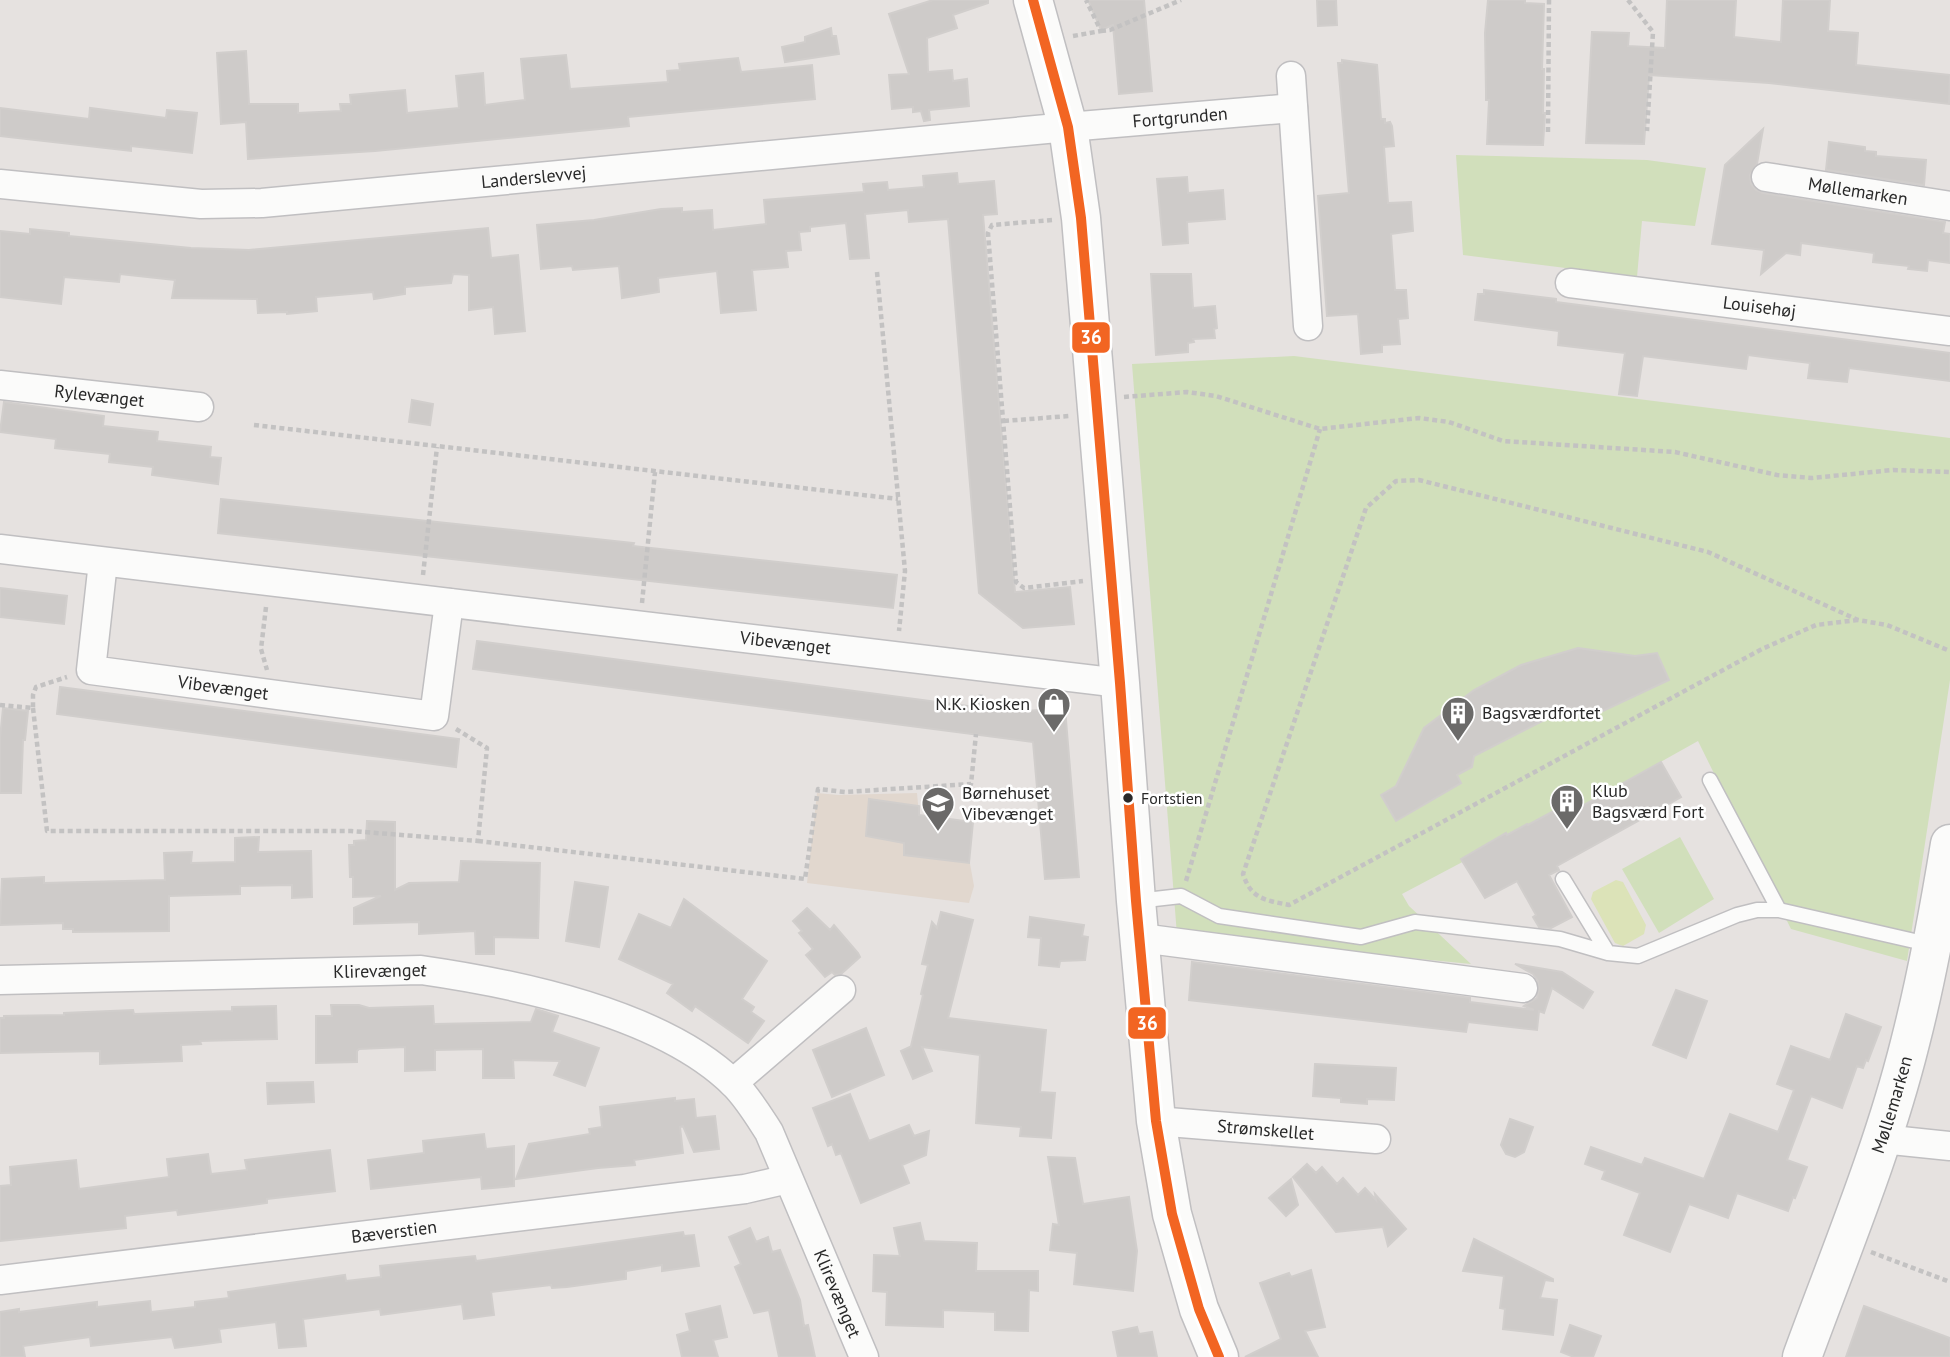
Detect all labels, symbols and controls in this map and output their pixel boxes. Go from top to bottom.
street label: Fortgrunden [1131,102,1229,133]
street label: Landerslevvej [480,160,587,193]
street label: Møllemarken [1806,172,1909,210]
street label: Louisehøj [1722,290,1797,322]
line badge: 36 [1071,321,1111,354]
text: 36 [1080,325,1102,349]
street label: Rylevænget [53,379,146,412]
street label: Vibevænget [738,626,832,659]
street label: Vibevænget [175,670,270,705]
shop icon: N.K. Kiosken [1035,685,1073,734]
place label: N.K. Kiosken [935,692,1030,715]
building icon: Bagsværdfortet [1439,694,1477,743]
place label: Bagsværdfortet [1482,701,1601,724]
place label: Klub Bagsværd Fort [1592,779,1704,823]
place label: Børnehuset Vibevænget [961,781,1053,825]
building icon: Klub Bagsværd Fort [1548,782,1586,831]
school or university icon: Børnehuset Vibevænget [919,784,957,833]
place label: Fortstien [1141,788,1203,808]
marker: Fortstien [1121,791,1135,805]
street label: Klirevænget [333,958,428,983]
line badge: 36 [1127,1006,1167,1040]
text: 36 [1136,1011,1158,1035]
street label: Møllemarken [1866,1053,1917,1156]
street label: Strømskellet [1216,1114,1315,1145]
street label: Bæverstien [350,1215,438,1248]
street label: Klirevænget [809,1246,867,1341]

